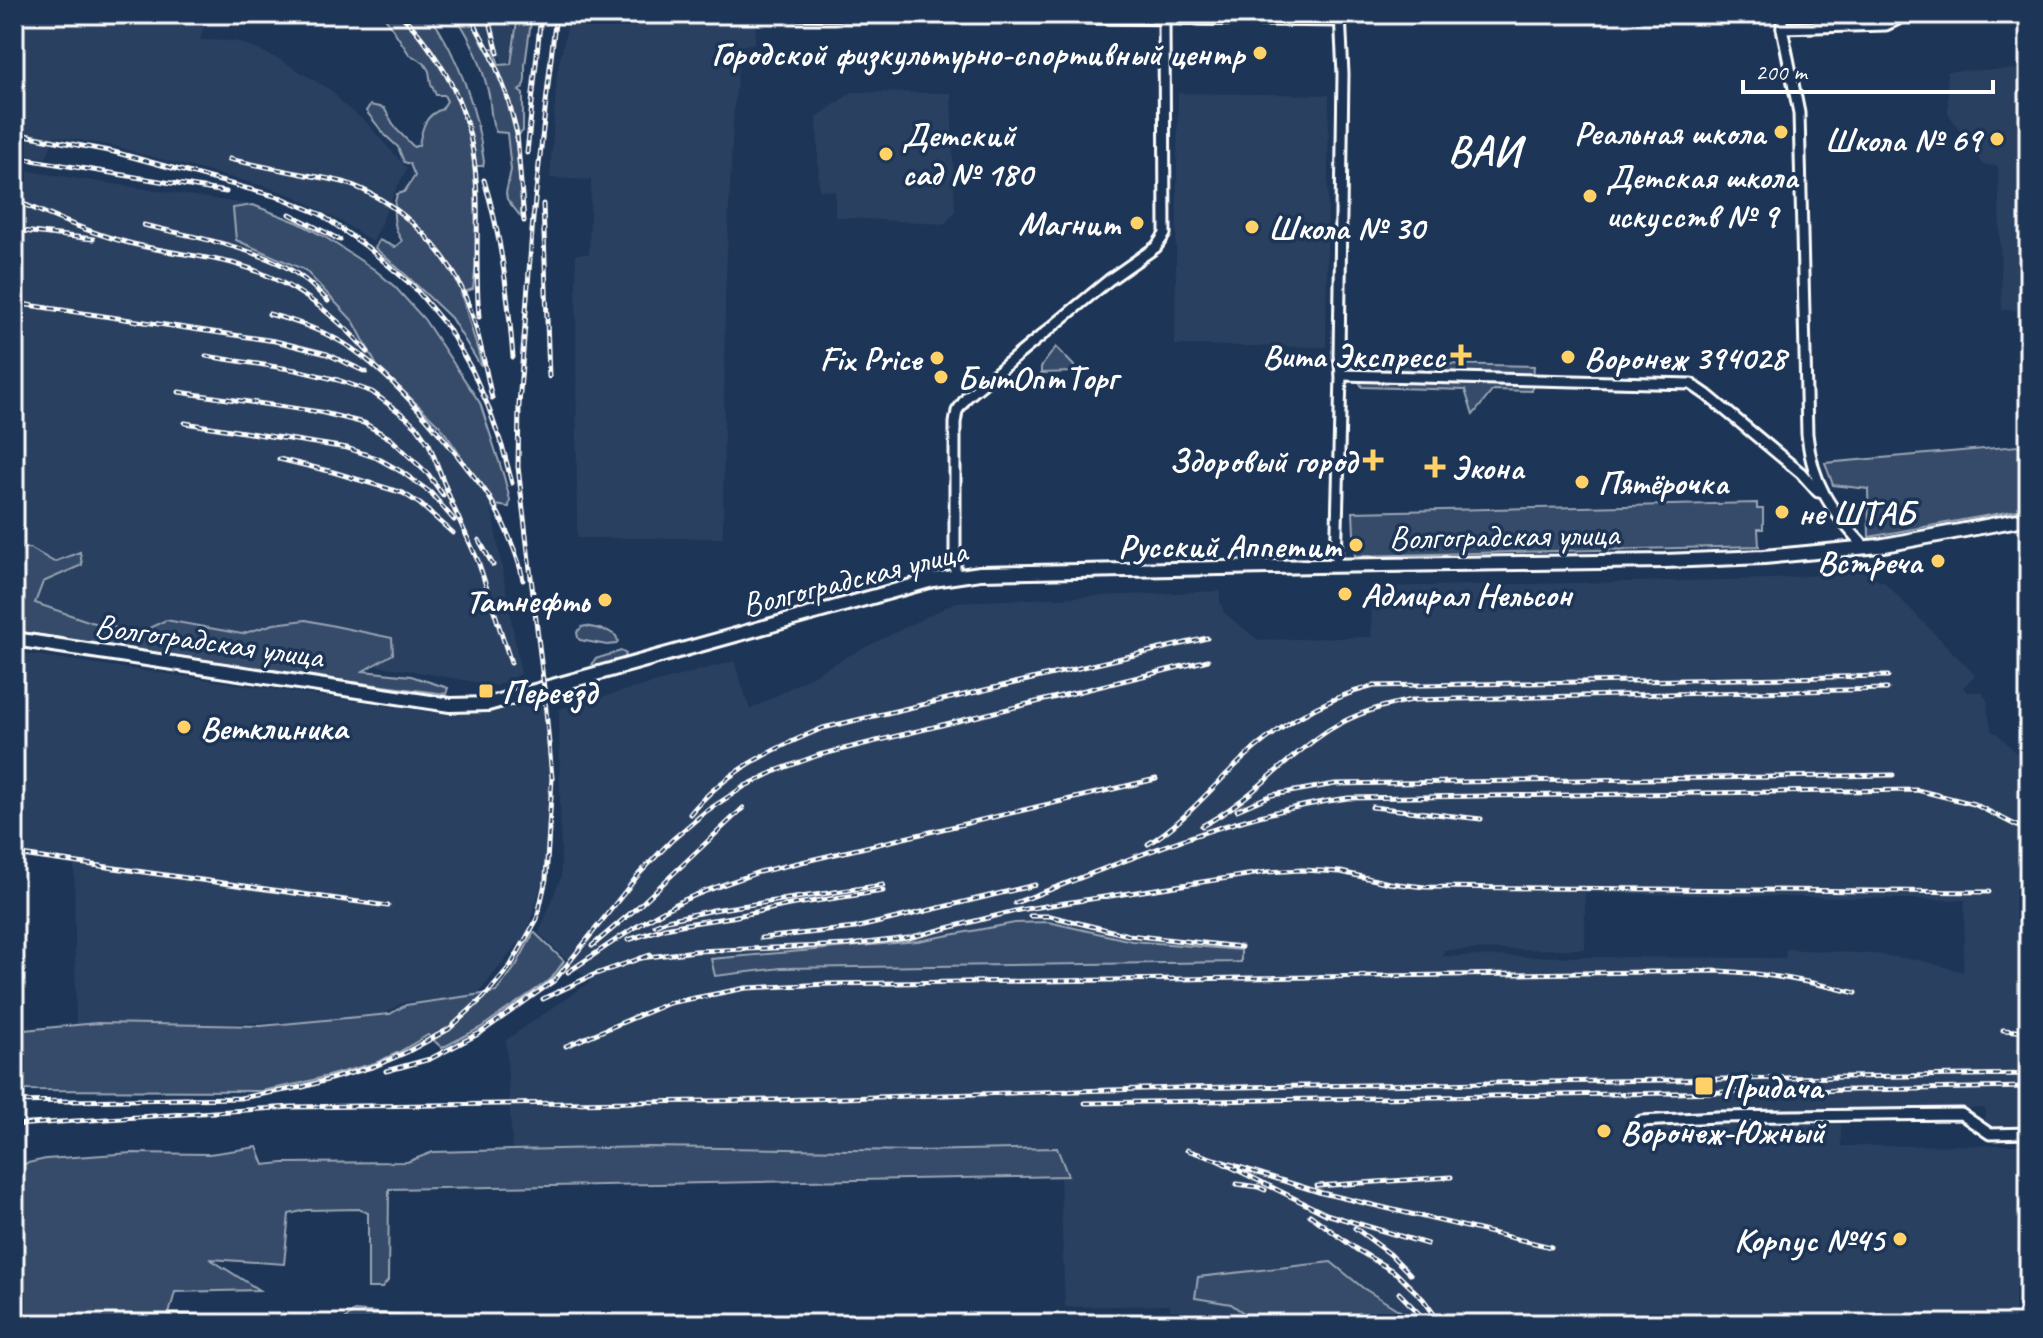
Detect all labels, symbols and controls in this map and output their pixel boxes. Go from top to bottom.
place label: Городской физкультурно-спортивный центр [711,32,1246,76]
marker: Городской физкультурно-спортивный центр [1251,44,1269,62]
scale bar [1743,44,1993,94]
text: 200 m [1755,57,1809,87]
place label: Реальная школа [1574,111,1768,154]
place label: Детский сад № 180 [902,113,1036,195]
place label: Школа № 69 [1824,118,1985,161]
marker: Реальная школа [1772,123,1790,141]
district label: ВАИ [1448,125,1527,178]
marker: Школа № 69 [1988,130,2006,148]
marker: Детский сад № 180 [877,145,895,163]
place label: Детская школа искусств № 9 [1606,155,1800,237]
marker: Детская школа искусств № 9 [1581,187,1599,205]
place label: Магнит [1018,202,1122,245]
place label: Школа № 30 [1268,206,1428,249]
marker: Магнит [1128,214,1146,232]
marker: Школа № 30 [1243,218,1261,236]
place label: Вита Экспресс [1262,334,1447,377]
place label: Воронеж 394028 [1584,336,1790,379]
place label: Fix Price [820,337,924,380]
marker: Вита Экспресс [1452,346,1470,364]
marker: Воронеж 394028 [1559,348,1577,366]
marker: Fix Price [928,349,946,367]
place label: БытОптТорг [957,356,1123,399]
marker: БытОптТорг [932,368,950,386]
place label: Здоровый город [1169,439,1359,482]
place label: Экона [1451,446,1526,489]
marker: Здоровый город [1364,451,1382,469]
marker: Экона [1426,458,1444,476]
place label: Пятёрочка [1598,461,1730,504]
marker: Пятёрочка [1573,473,1591,491]
place label: не ШТАБ [1798,491,1919,534]
marker: не ШТАБ [1773,503,1791,521]
street label: Волгоградская улица [1389,512,1622,559]
place label: Русский Аппетит [1118,524,1343,567]
street label: Волгоградская улица [737,528,973,626]
marker: Русский Аппетит [1347,536,1365,554]
place label: Встреча [1817,540,1924,583]
marker: Встреча [1929,552,1947,570]
place label: Адмирал Нельсон [1361,573,1574,616]
place label: Татнефть [466,579,591,622]
marker: Адмирал Нельсон [1336,585,1354,603]
marker: Татнефть [596,591,614,609]
street label: Волгоградская улица [92,603,328,678]
place label: Переезд [502,670,599,714]
marker: Переезд [477,682,495,700]
place label: Ветклиника [200,706,350,749]
marker: Ветклиника [175,718,193,736]
place label: Придача [1722,1065,1825,1108]
marker: Придача [1693,1075,1715,1097]
place label: Воронеж-Южный [1620,1110,1827,1153]
marker: Воронеж-Южный [1595,1122,1613,1140]
place label: Корпус №45 [1734,1218,1887,1261]
marker: Корпус №45 [1891,1230,1909,1248]

